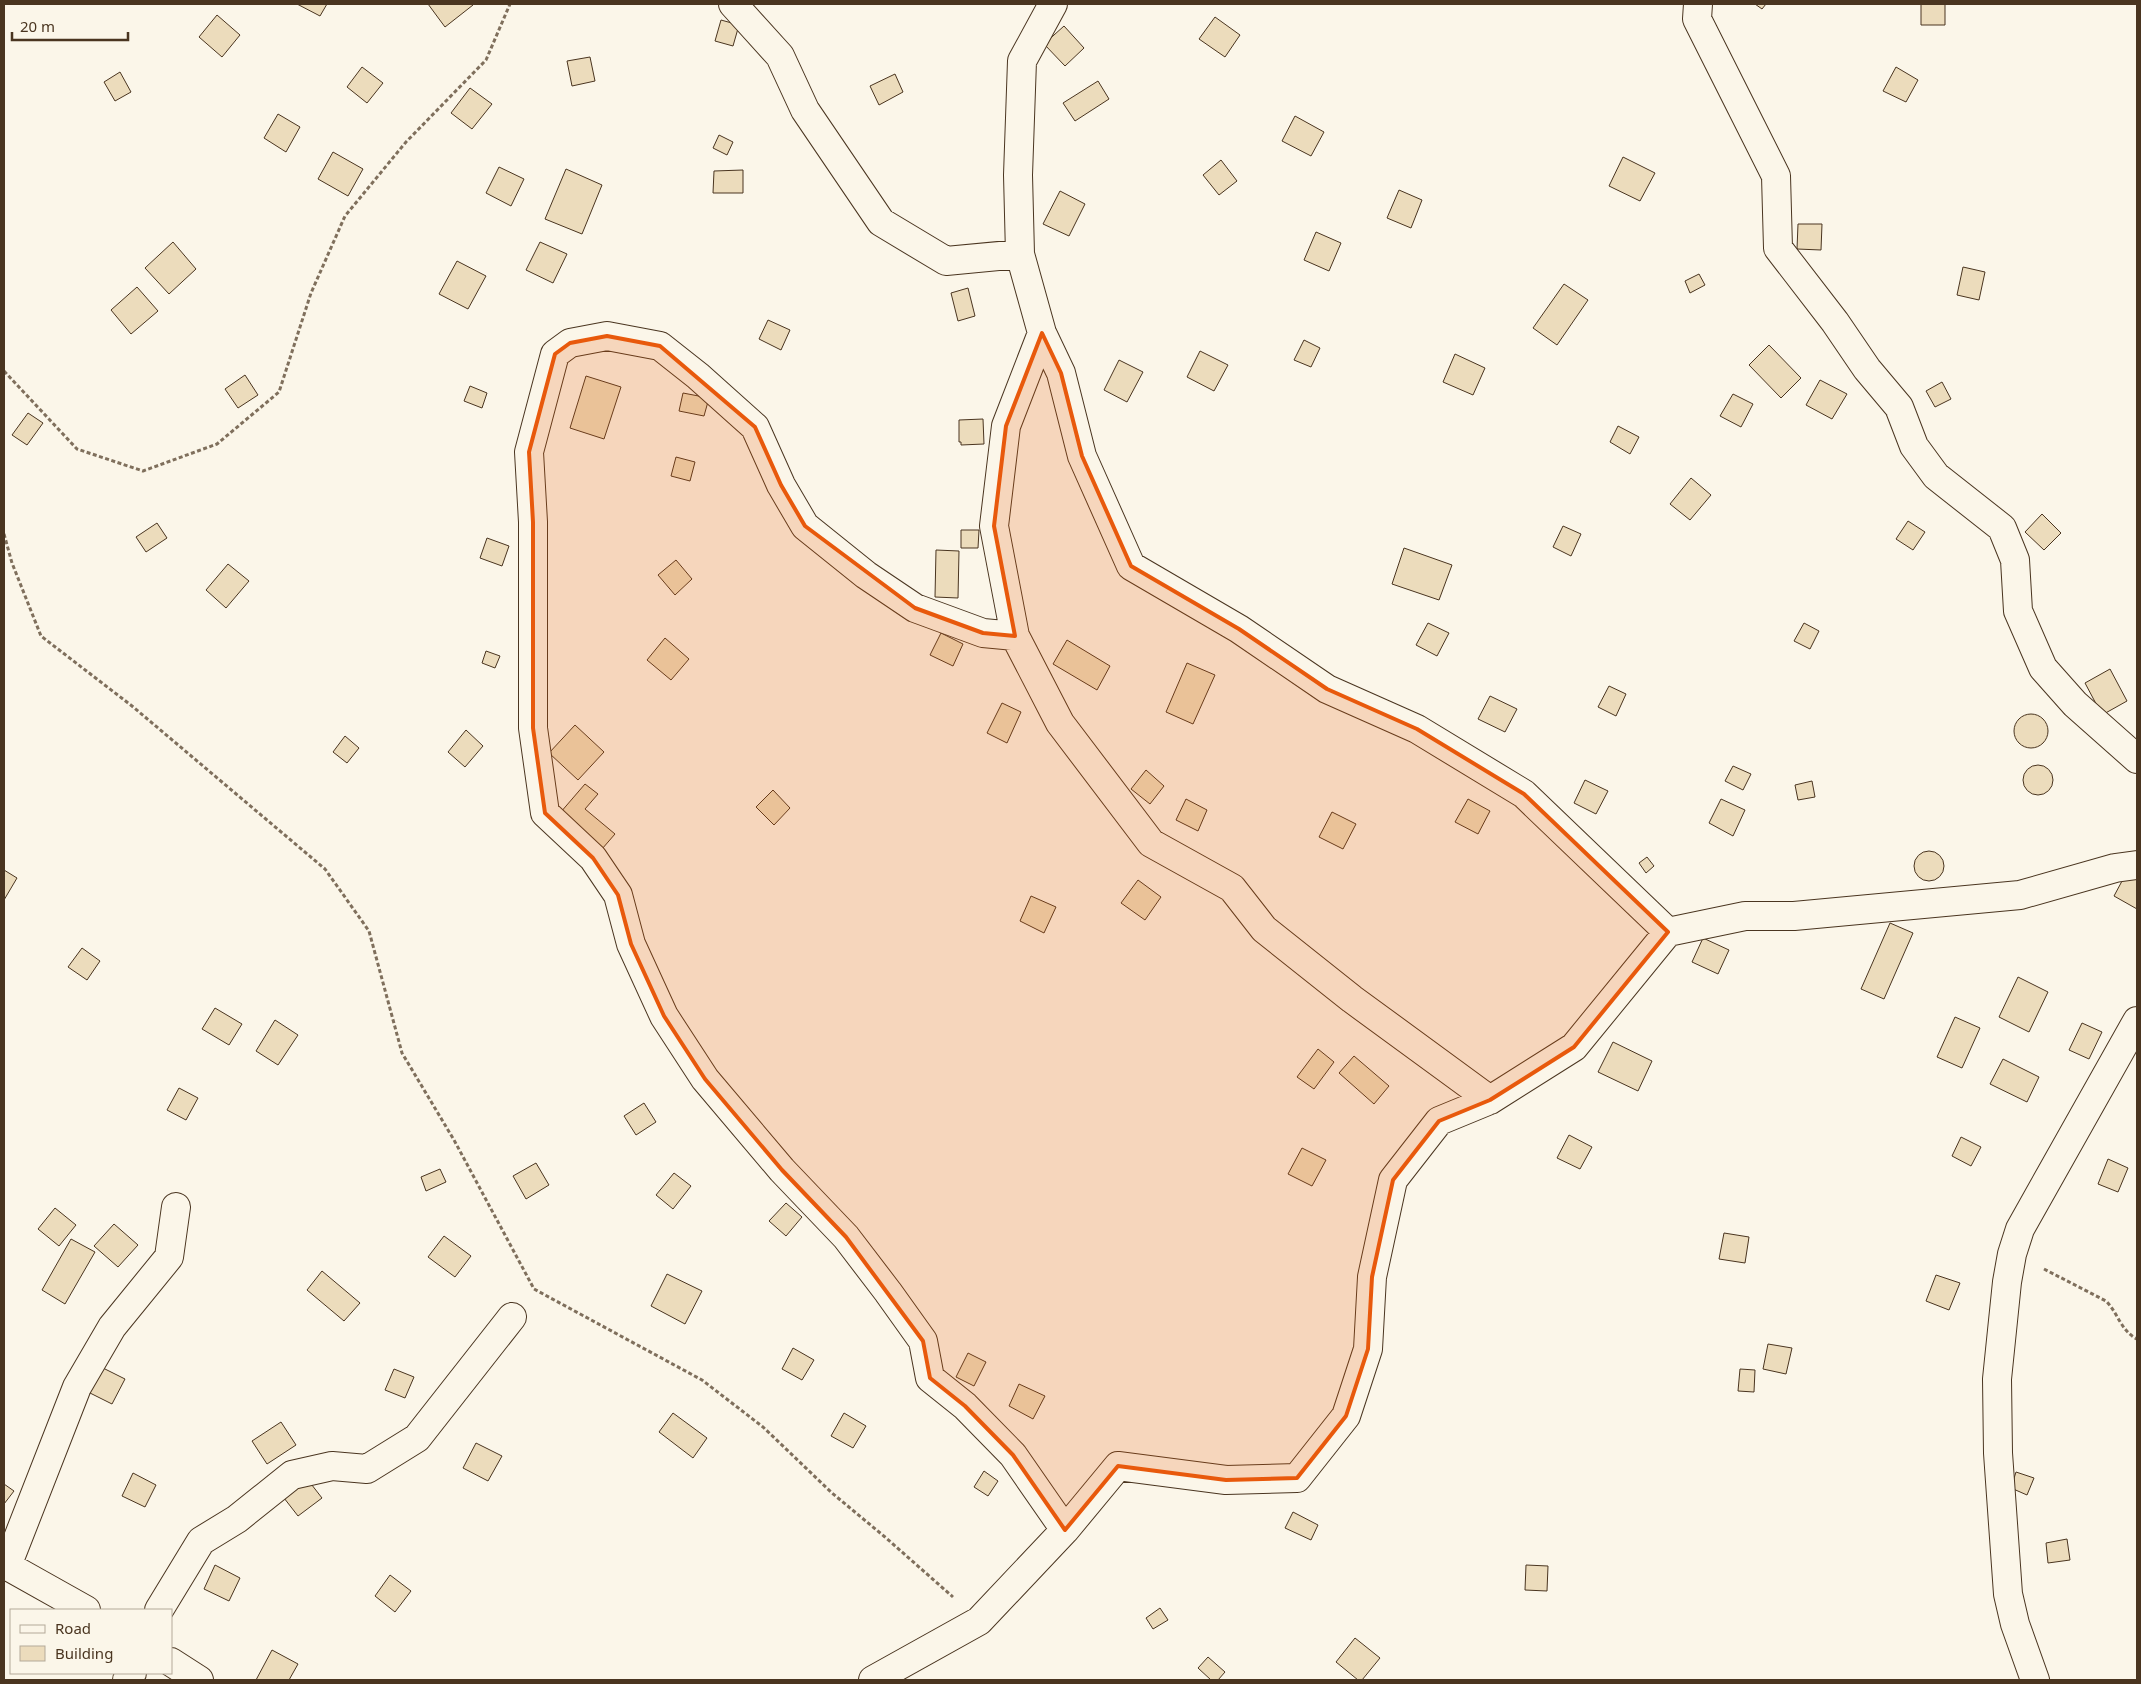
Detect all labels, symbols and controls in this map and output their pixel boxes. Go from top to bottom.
scale bar [12,10,129,42]
text: 20 m [20,16,55,36]
legend [10,1609,172,1674]
text: Road [55,1618,91,1638]
text: Building [55,1643,113,1663]

